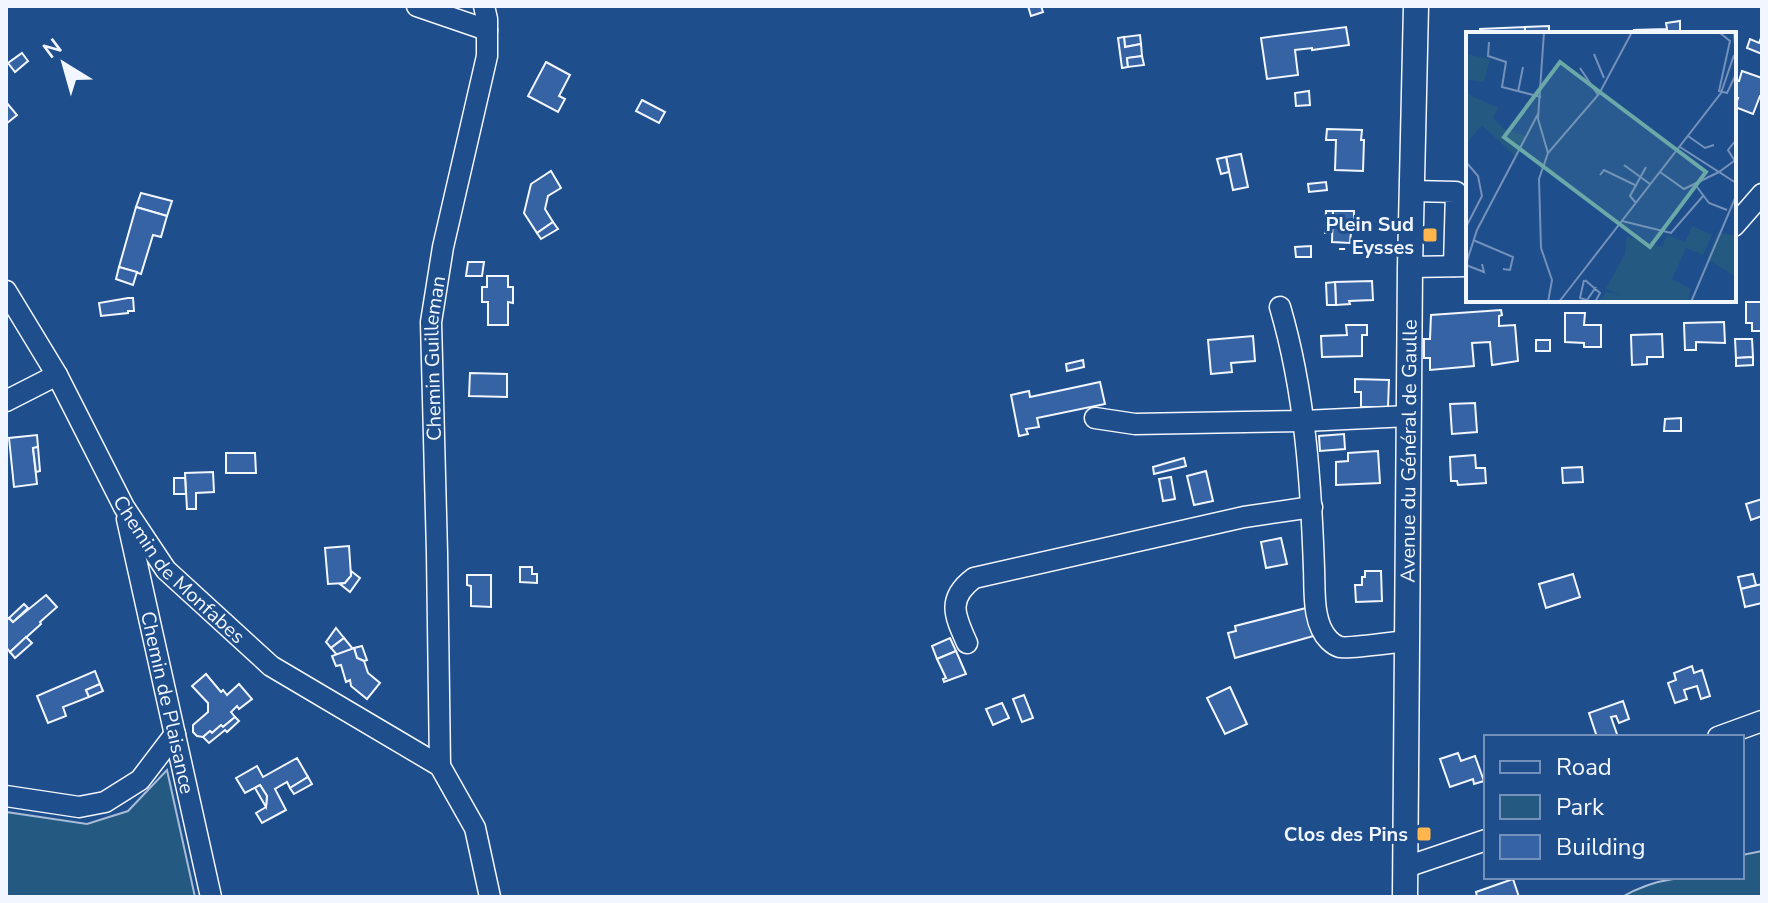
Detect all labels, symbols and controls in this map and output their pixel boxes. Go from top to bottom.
north arrow [24,24,104,104]
text: N [37,32,68,66]
inset map [1466,32,1736,302]
place label: Plein Sud - Eysses [1325,211,1414,261]
marker: Plein Sud - Eysses [1421,226,1439,244]
street label: Chemin Guilleman [417,274,452,441]
street label: Avenue du Général de Gaulle [1394,319,1423,583]
street label: Chemin de Monfabes [107,491,251,649]
street label: Chemin de Plaisance [134,609,201,796]
legend [1484,735,1744,879]
text: Road [1556,751,1612,783]
text: Park [1556,791,1605,823]
place label: Clos des Pins [1284,821,1408,848]
marker: Clos des Pins [1415,825,1433,843]
text: Building [1556,831,1646,863]

